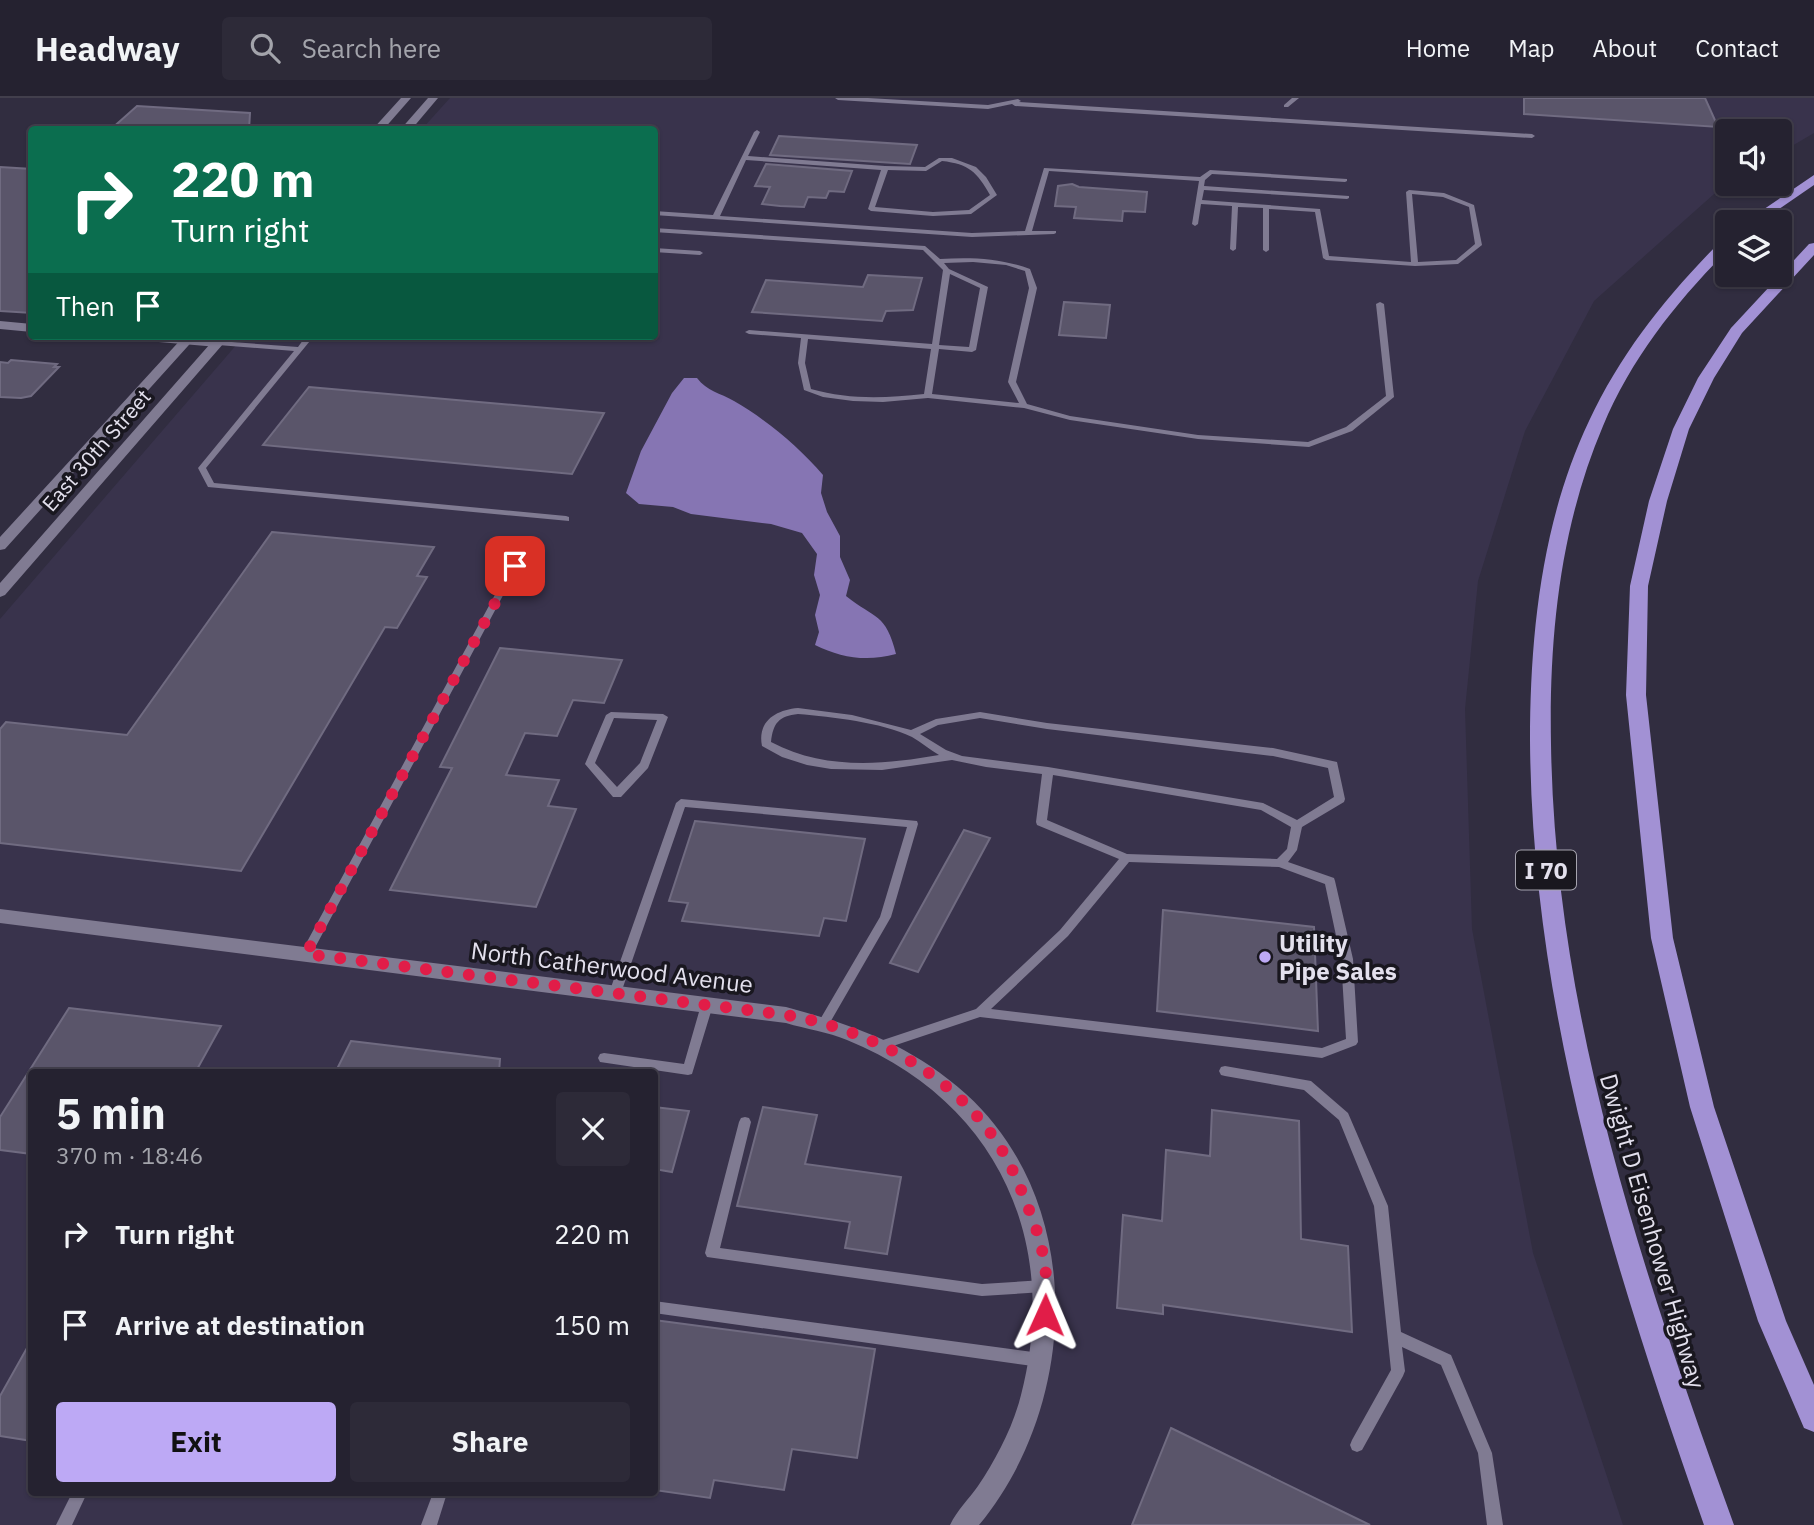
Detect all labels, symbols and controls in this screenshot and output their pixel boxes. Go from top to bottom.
search box [222,17,712,80]
text: Headway [35,27,180,70]
icon: search [246,29,284,67]
text: Search here [302,31,441,65]
text: Home [1406,32,1470,64]
text: Map [1508,32,1554,64]
text: About [1592,32,1657,64]
text: Contact [1695,32,1779,64]
map controls [1715,119,1792,287]
button: sound [1715,119,1792,196]
text: 220 m [171,147,315,210]
icon: right [56,154,147,245]
text: Turn right [171,209,309,251]
button: layers [1715,210,1792,287]
icon: arrive [129,287,167,325]
text: Then [56,289,115,323]
street label: East 30th Street [35,383,157,517]
pin [485,536,545,596]
icon: arrive [496,547,534,585]
road number: I 70 [1516,850,1576,890]
place label: Utility Pipe Sales [1279,927,1397,987]
street label: North Catherwood Avenue [469,934,755,1000]
marker: Utility Pipe Sales [1257,949,1273,965]
street label: Dwight D Eisenhower Highway [1593,1070,1713,1392]
text: 5 min [56,1086,166,1141]
button: close [556,1092,630,1166]
text: 370 m · 18:46 [56,1140,203,1170]
icon: right [56,1215,94,1253]
text: Turn right [115,1217,234,1251]
text: 220 m [554,1217,630,1251]
position arrow [1008,1278,1082,1352]
icon: arrive [56,1306,94,1344]
text: Arrive at destination [115,1308,365,1342]
text: 150 m [554,1308,630,1342]
button: Exit [56,1402,336,1482]
button: Share [350,1402,630,1482]

